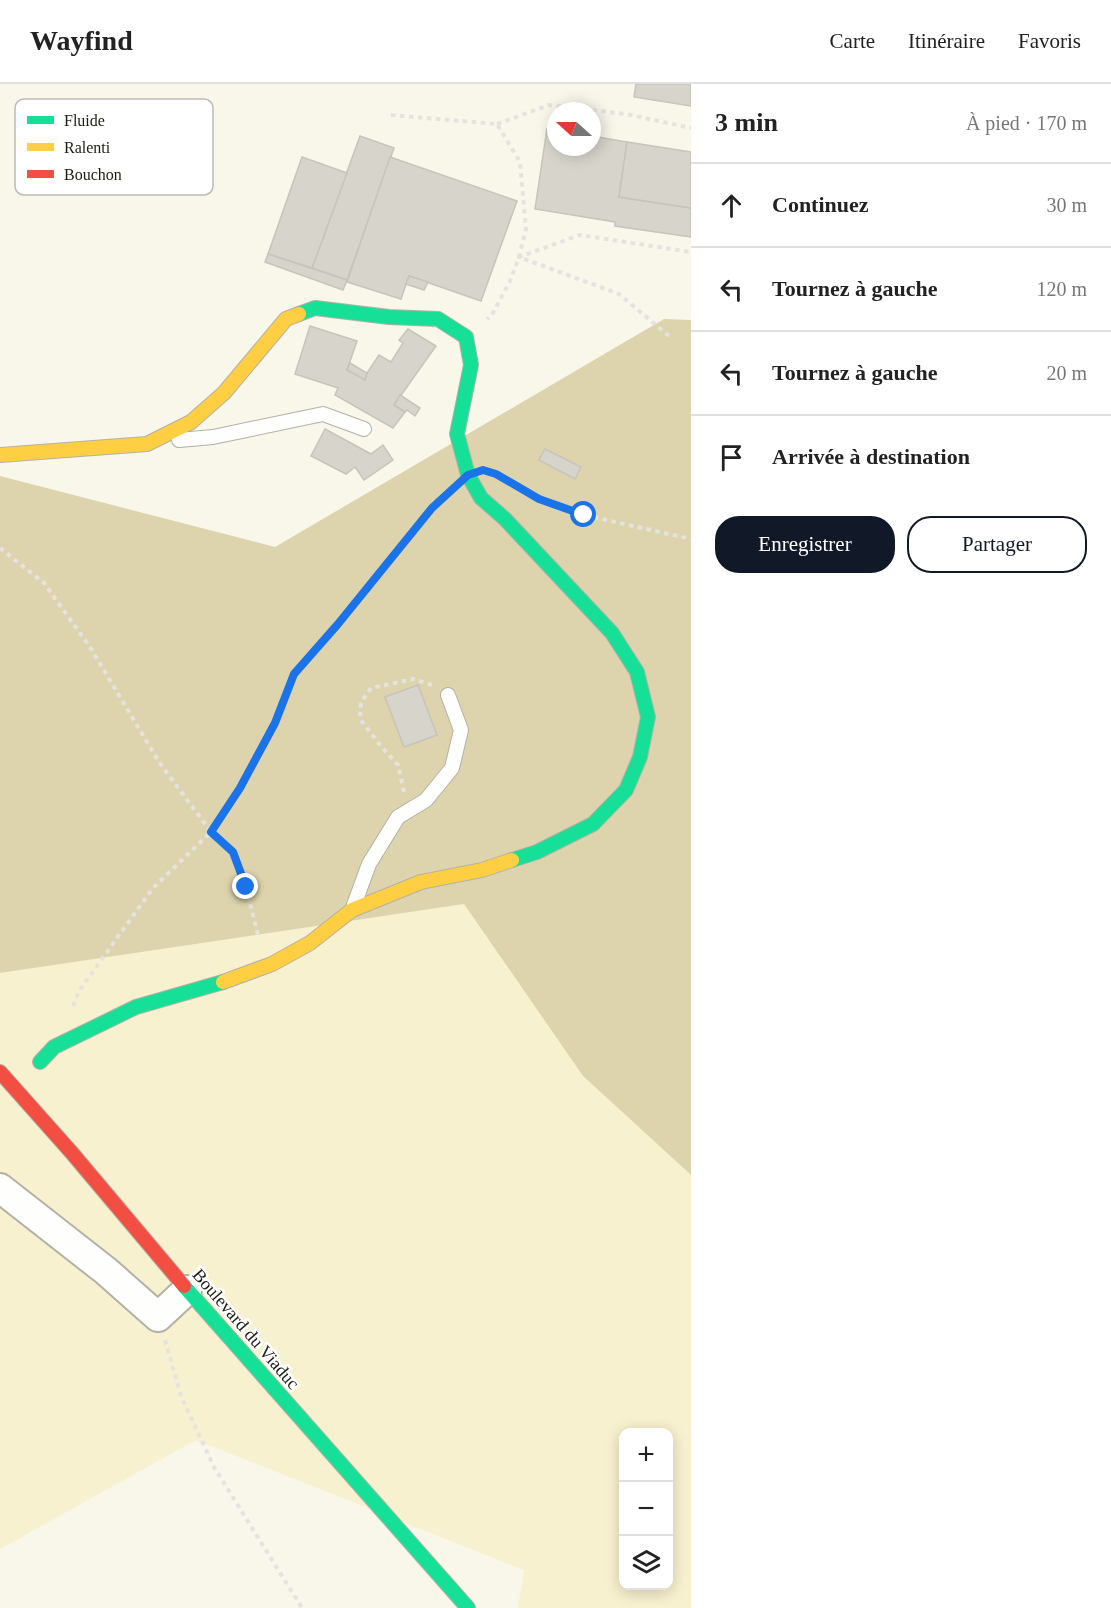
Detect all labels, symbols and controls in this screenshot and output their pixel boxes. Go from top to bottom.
text: Wayfind [30,25,133,56]
text: Carte [830,29,875,53]
text: Itinéraire [908,29,985,53]
text: Favoris [1018,29,1081,53]
legend [15,99,213,195]
north arrow [547,102,601,156]
text: 3 min [715,108,778,137]
text: Fluide [64,112,105,129]
text: À pied · 170 m [966,112,1087,134]
text: Ralenti [64,139,111,156]
text: Bouchon [64,166,122,183]
icon: ahead [715,189,748,222]
text: Continuez [772,192,869,217]
text: 30 m [1046,194,1087,216]
icon: left [715,273,748,306]
text: Tournez à gauche [772,276,937,301]
text: 120 m [1036,278,1087,300]
icon: left [715,357,748,390]
text: Tournez à gauche [772,360,937,385]
text: 20 m [1046,362,1087,384]
icon: arrive [715,441,748,474]
text: Arrivée à destination [772,444,970,469]
route start [570,501,596,527]
button: Enregistrer [715,516,895,573]
button: Partager [907,516,1087,573]
route end [232,873,258,899]
street label: Boulevard du Viaduc [188,1265,304,1393]
map controls [619,1428,673,1590]
button: + [619,1428,673,1482]
button: − [619,1482,673,1536]
button: layers [619,1536,673,1590]

